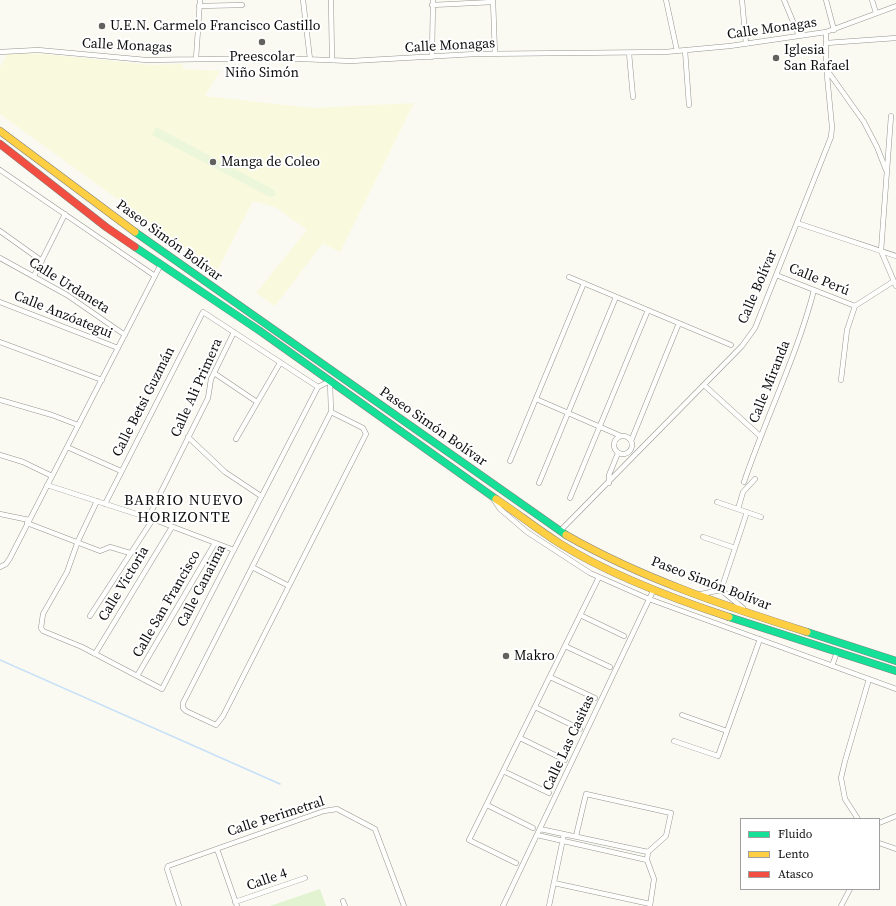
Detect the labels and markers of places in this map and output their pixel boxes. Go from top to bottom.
place label: U.E.N. Carmelo Francisco Castillo [110,18,321,34]
marker: U.E.N. Carmelo Francisco Castillo [97,21,107,31]
marker: Preescolar Niño Simón [257,37,267,47]
place label: Iglesia San Rafael [784,42,849,74]
place label: Preescolar Niño Simón [225,49,299,82]
marker: Iglesia San Rafael [771,53,781,63]
place label: Manga de Coleo [221,154,320,170]
marker: Manga de Coleo [208,157,218,167]
place label: Makro [514,648,555,664]
marker: Makro [501,651,511,661]

